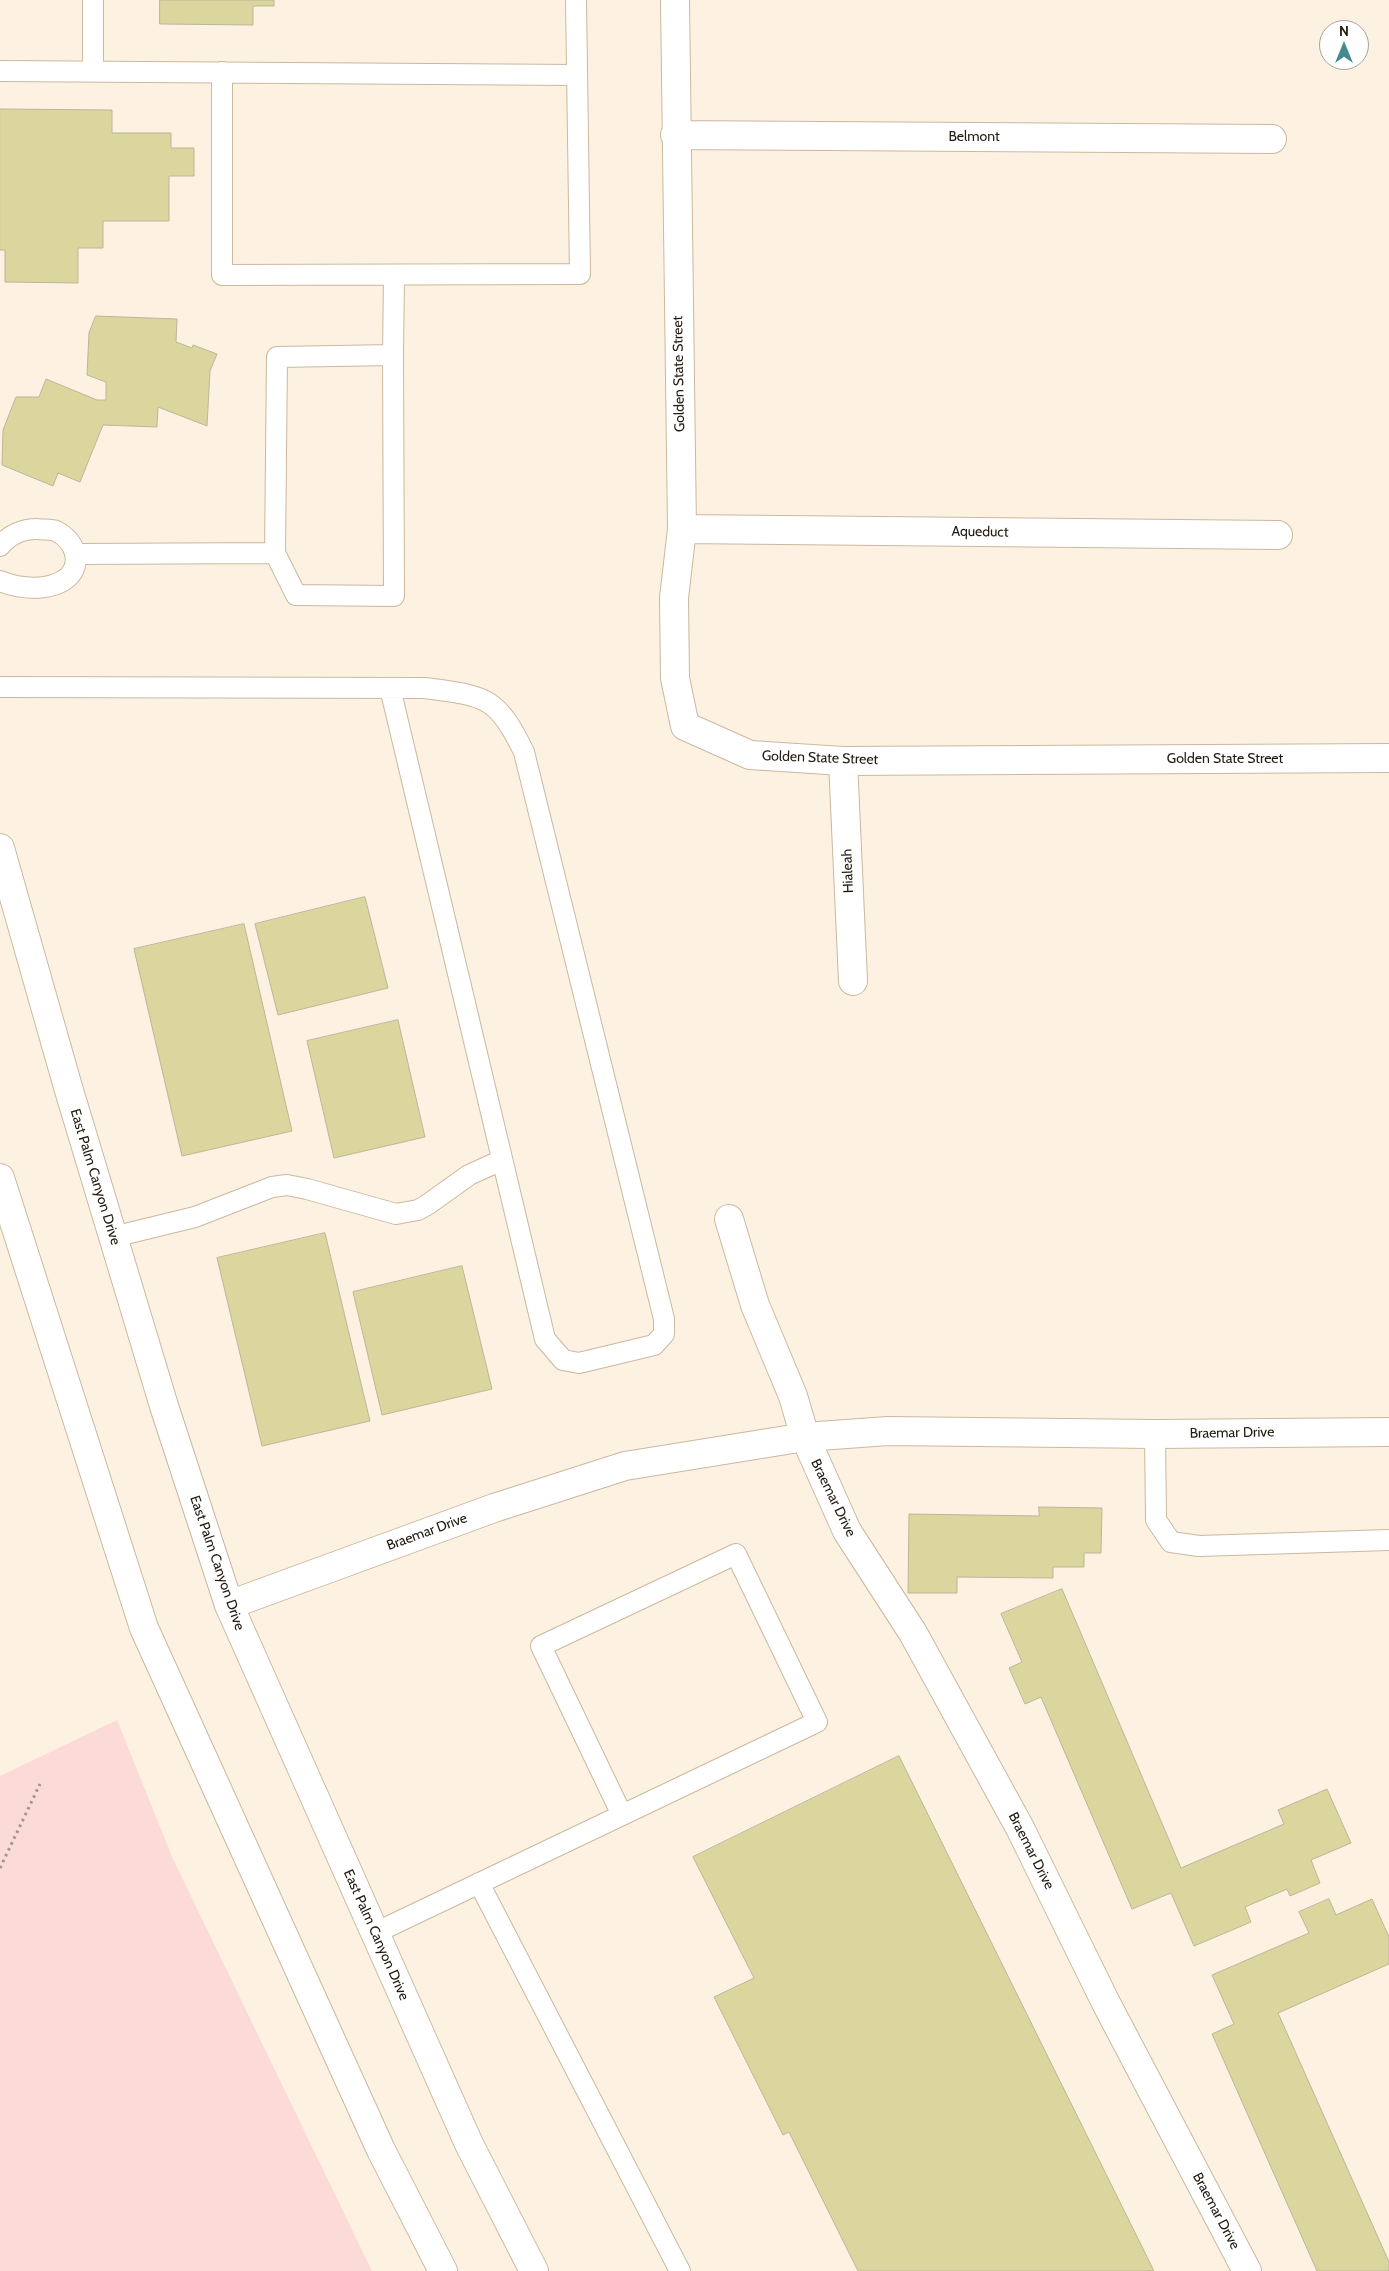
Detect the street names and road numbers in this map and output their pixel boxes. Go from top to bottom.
street label: Belmont [948,129,1000,145]
street label: Golden State Street [670,316,688,432]
street label: Aqueduct [951,523,1009,541]
street label: Golden State Street [762,748,878,768]
street label: Golden State Street [1167,751,1283,767]
street label: Hialeah [839,849,857,893]
street label: East Palm Canyon Drive [66,1107,124,1247]
street label: Braemar Drive [1190,1424,1274,1442]
street label: Braemar Drive [807,1456,859,1540]
street label: East Palm Canyon Drive [186,1493,248,1633]
street label: Braemar Drive [384,1510,470,1554]
street label: Braemar Drive [1004,1810,1058,1892]
street label: East Palm Canyon Drive [340,1867,412,2003]
street label: Braemar Drive [1189,2170,1243,2252]

